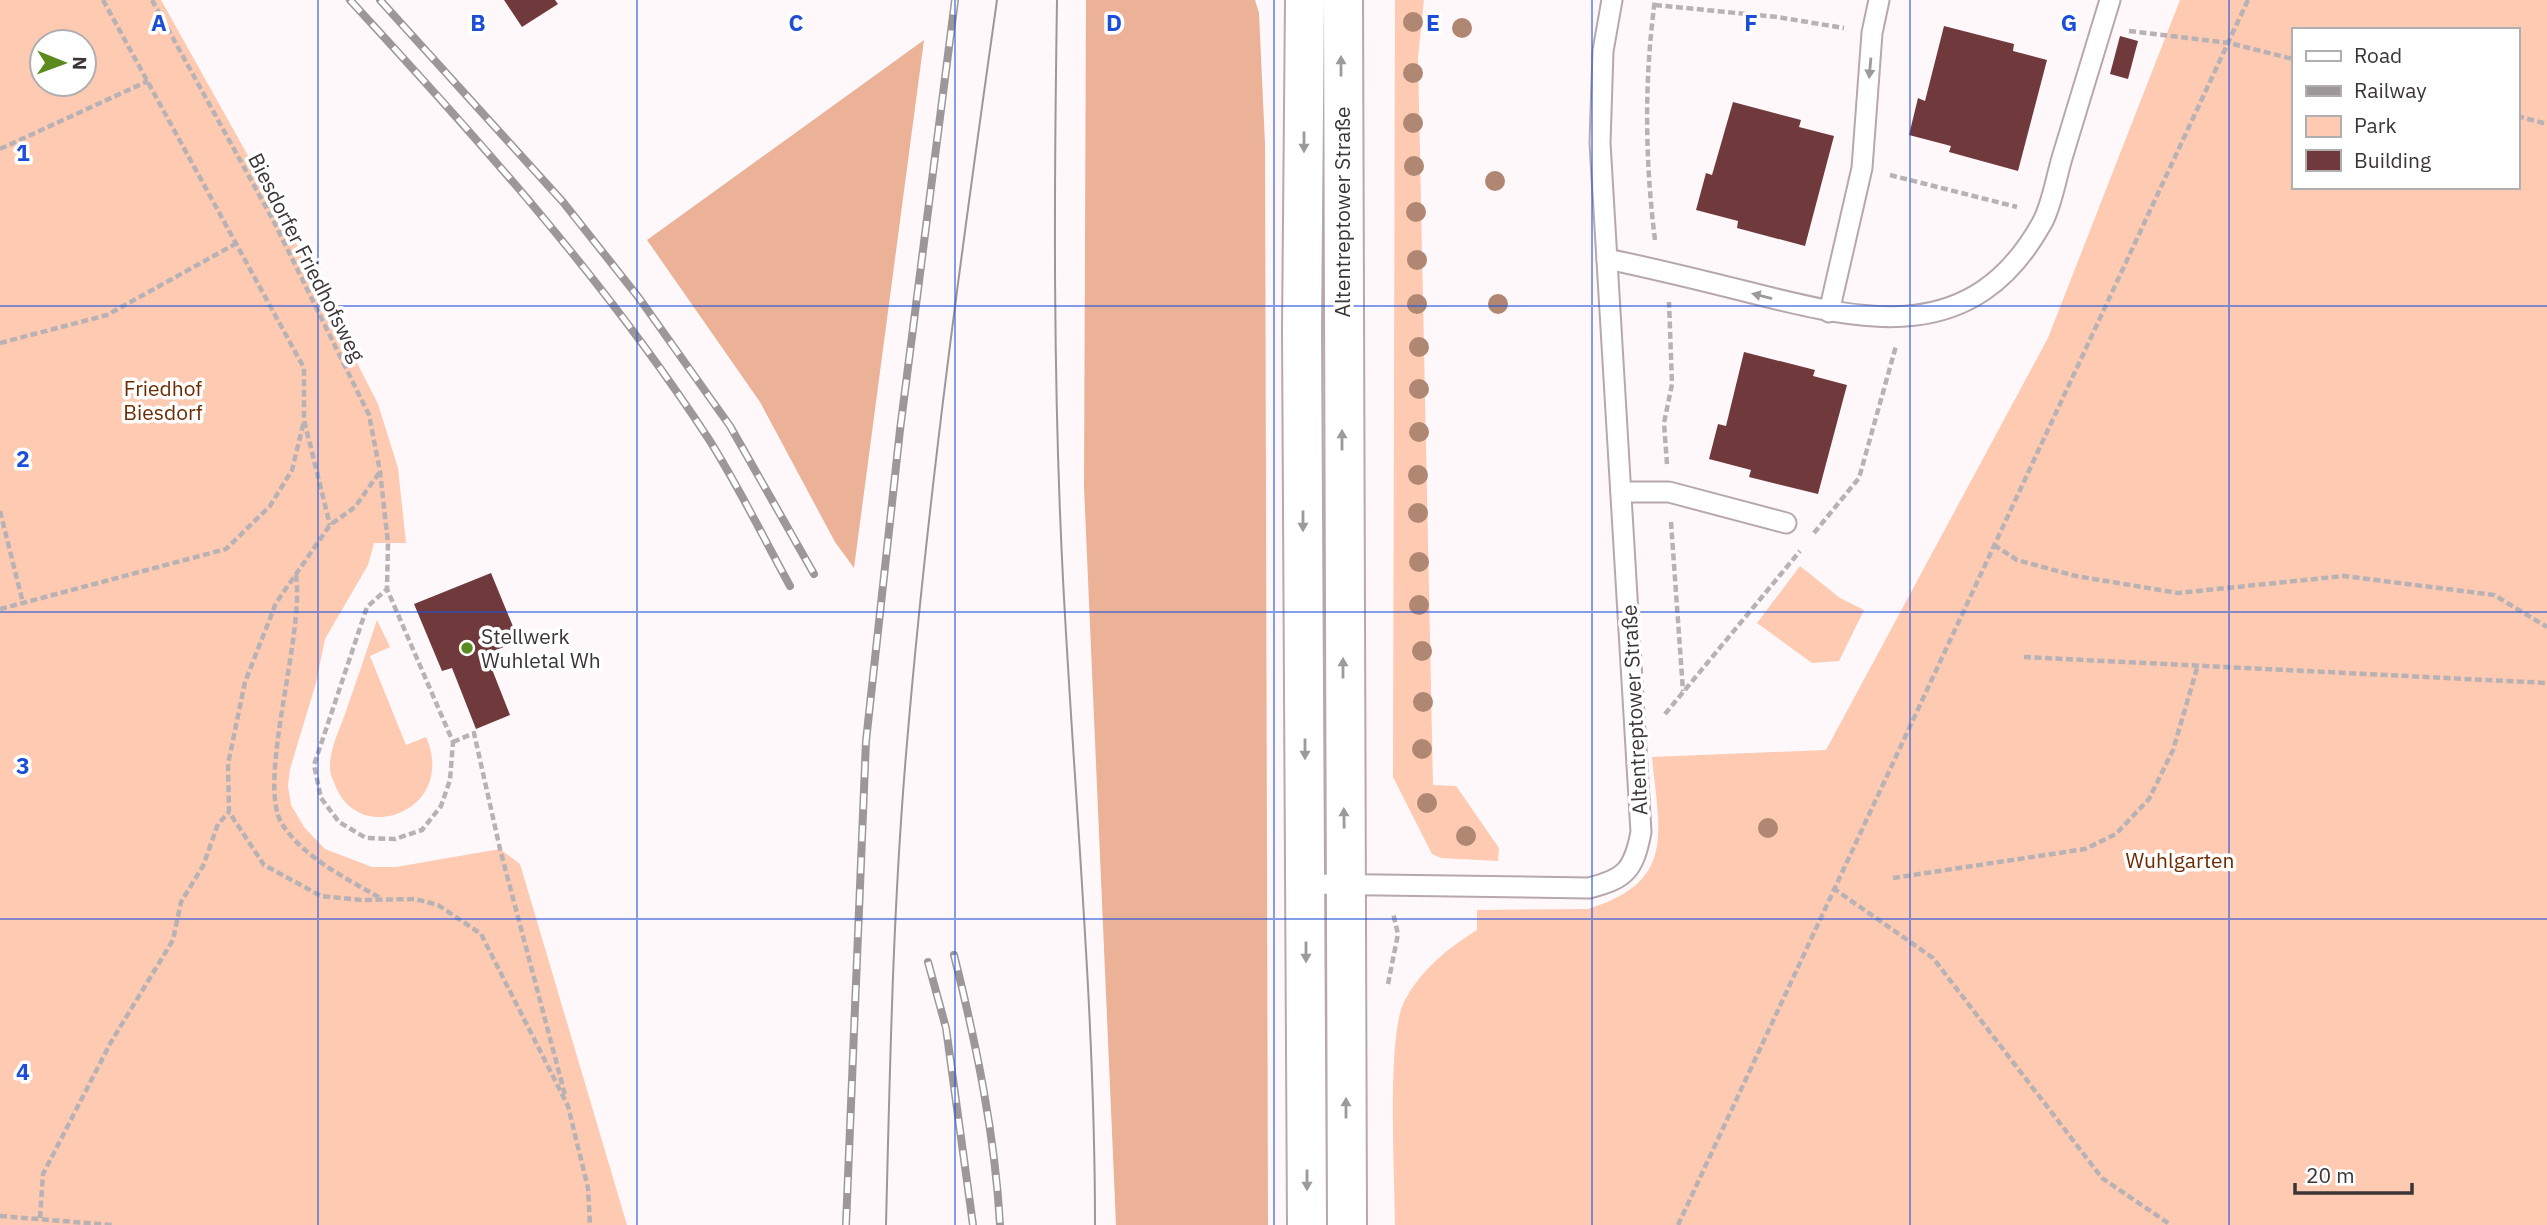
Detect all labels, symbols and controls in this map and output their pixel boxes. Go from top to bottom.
text: A [151,7,167,37]
text: B [470,7,486,37]
text: C [789,7,804,37]
text: D [1106,7,1122,37]
text: E [1426,7,1440,37]
text: F [1744,7,1758,37]
text: G [2061,7,2077,37]
north arrow [28,28,98,98]
legend [2292,28,2519,189]
text: Road [2354,41,2402,69]
one-way arrow [1335,55,1347,77]
text: N [68,56,92,70]
one-way arrow [1864,57,1875,79]
text: Railway [2354,76,2427,104]
street label: Altentreptower Straße [1328,107,1356,317]
text: Park [2354,111,2397,139]
one-way arrow [1298,131,1310,153]
text: 1 [16,137,30,167]
text: Building [2354,146,2431,174]
street label: Biesdorfer Friedhofsweg [242,148,372,366]
one-way arrow [1751,290,1773,301]
park label: Friedhof Biesdorf [123,374,203,426]
one-way arrow [1336,429,1348,451]
text: 2 [16,443,30,473]
one-way arrow [1297,510,1309,532]
street label: Altentreptower Straße [1615,604,1653,816]
place label: Stellwerk Wuhletal Wh [481,622,601,674]
marker: Stellwerk Wuhletal Wh [459,640,475,656]
one-way arrow [1337,657,1349,679]
one-way arrow [1299,738,1311,760]
text: 3 [16,750,30,780]
one-way arrow [1338,807,1350,829]
park label: Wuhlgarten [2126,846,2234,874]
one-way arrow [1300,941,1312,963]
text: 4 [16,1056,30,1086]
one-way arrow [1340,1097,1352,1119]
scale bar [2295,1152,2412,1196]
text: 20 m [2306,1161,2355,1189]
one-way arrow [1301,1169,1313,1191]

